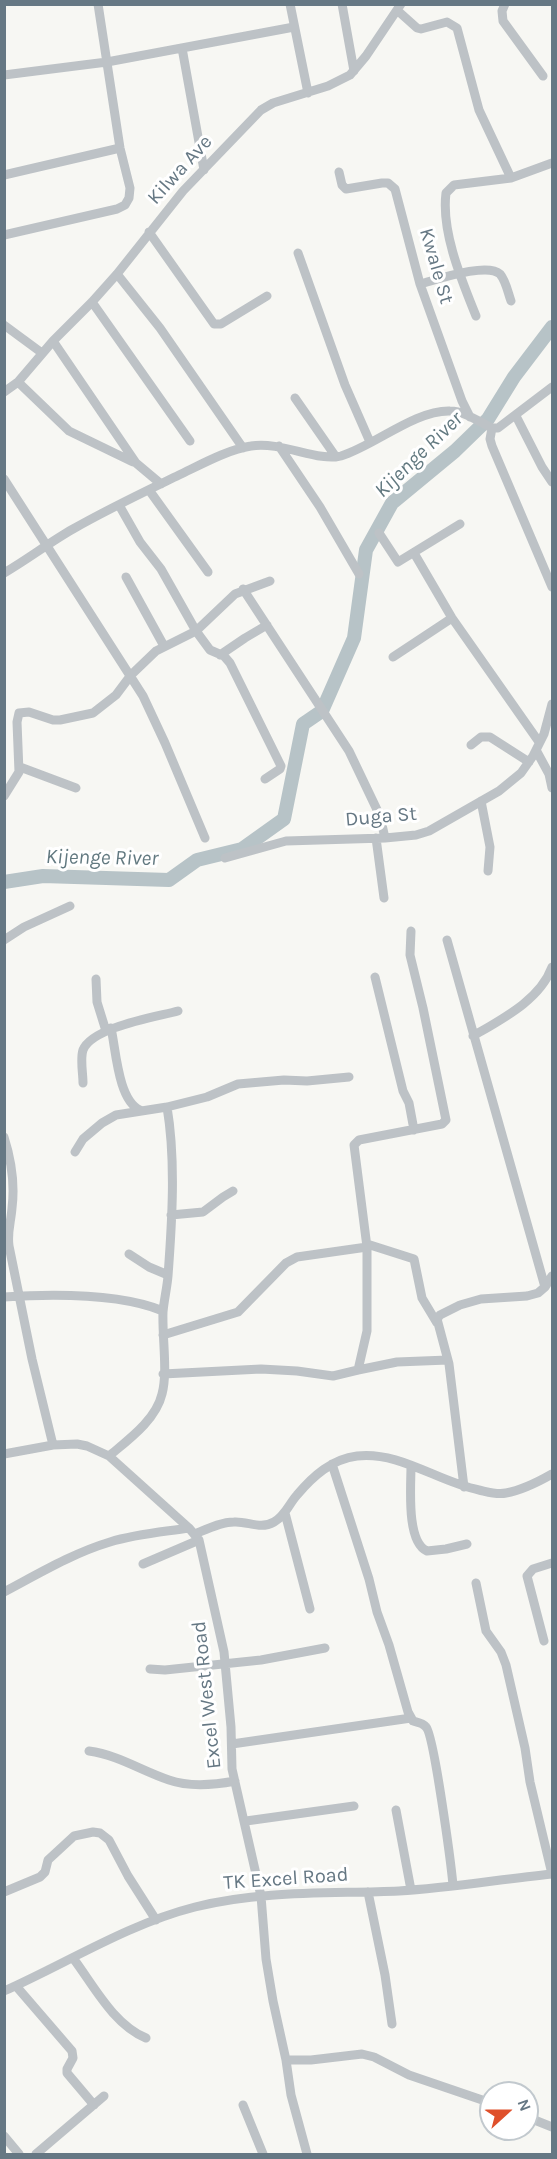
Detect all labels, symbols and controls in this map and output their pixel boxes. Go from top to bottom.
street label: Kilwa Ave [143,130,217,210]
street label: Kwale St [414,225,458,307]
water label: Kijenge River [370,407,468,503]
street label: Duga St [344,802,418,832]
water label: Kijenge River [45,844,159,872]
street label: Excel West Road [187,1620,227,1770]
street label: TK Excel Road [223,1863,349,1895]
north arrow [479,2081,539,2141]
text: N [513,2096,535,2114]

